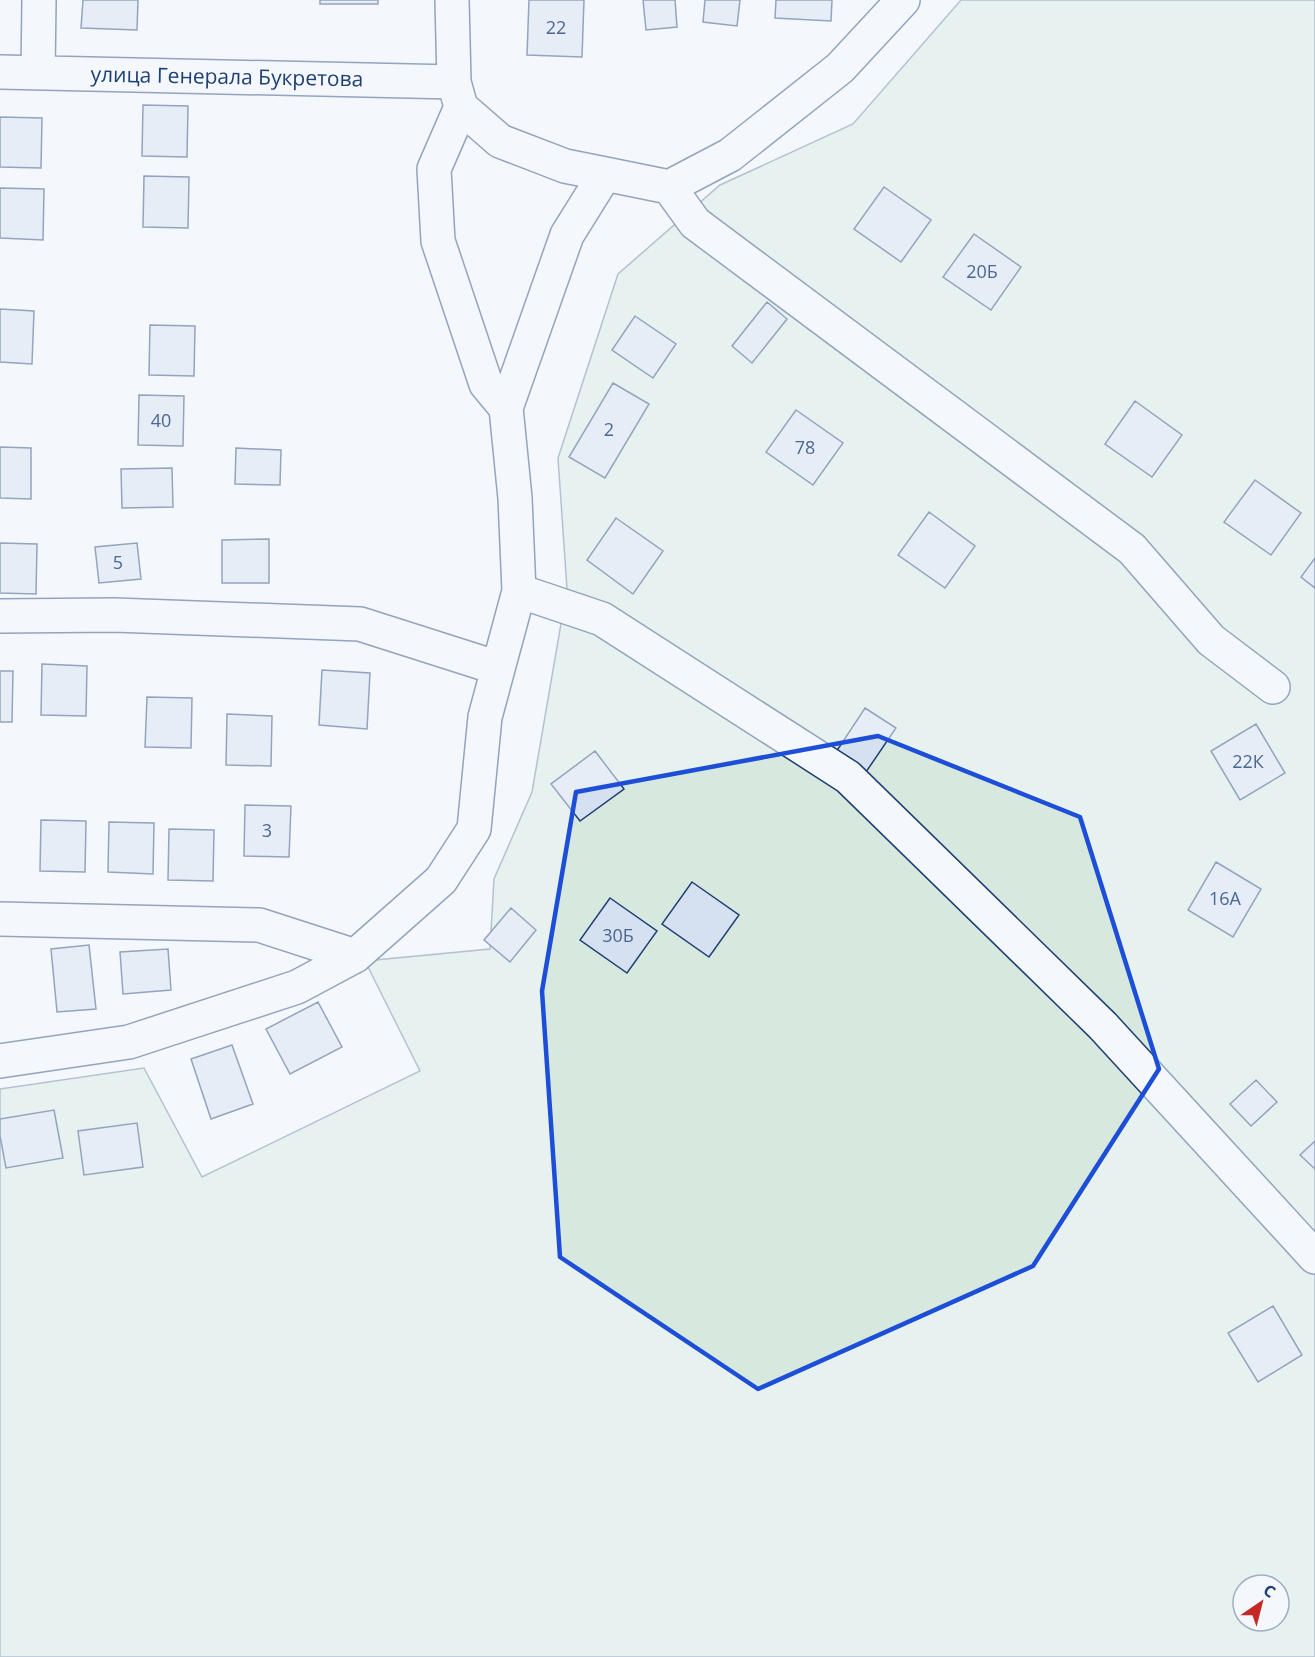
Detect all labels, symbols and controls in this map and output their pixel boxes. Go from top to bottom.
house number: 22 [546,15,566,39]
street label: улица Генерала Букретова [90,60,364,92]
house number: 20Б [966,259,998,283]
house number: 40 [151,408,171,432]
house number: 2 [604,417,614,441]
house number: 78 [795,435,815,459]
house number: 5 [113,550,123,574]
house number: 22К [1232,749,1264,773]
house number: 3 [262,818,272,842]
house number: 16А [1209,886,1242,910]
house number: 30Б [602,923,634,947]
north arrow [1231,1573,1291,1633]
text: С [1259,1579,1280,1603]

